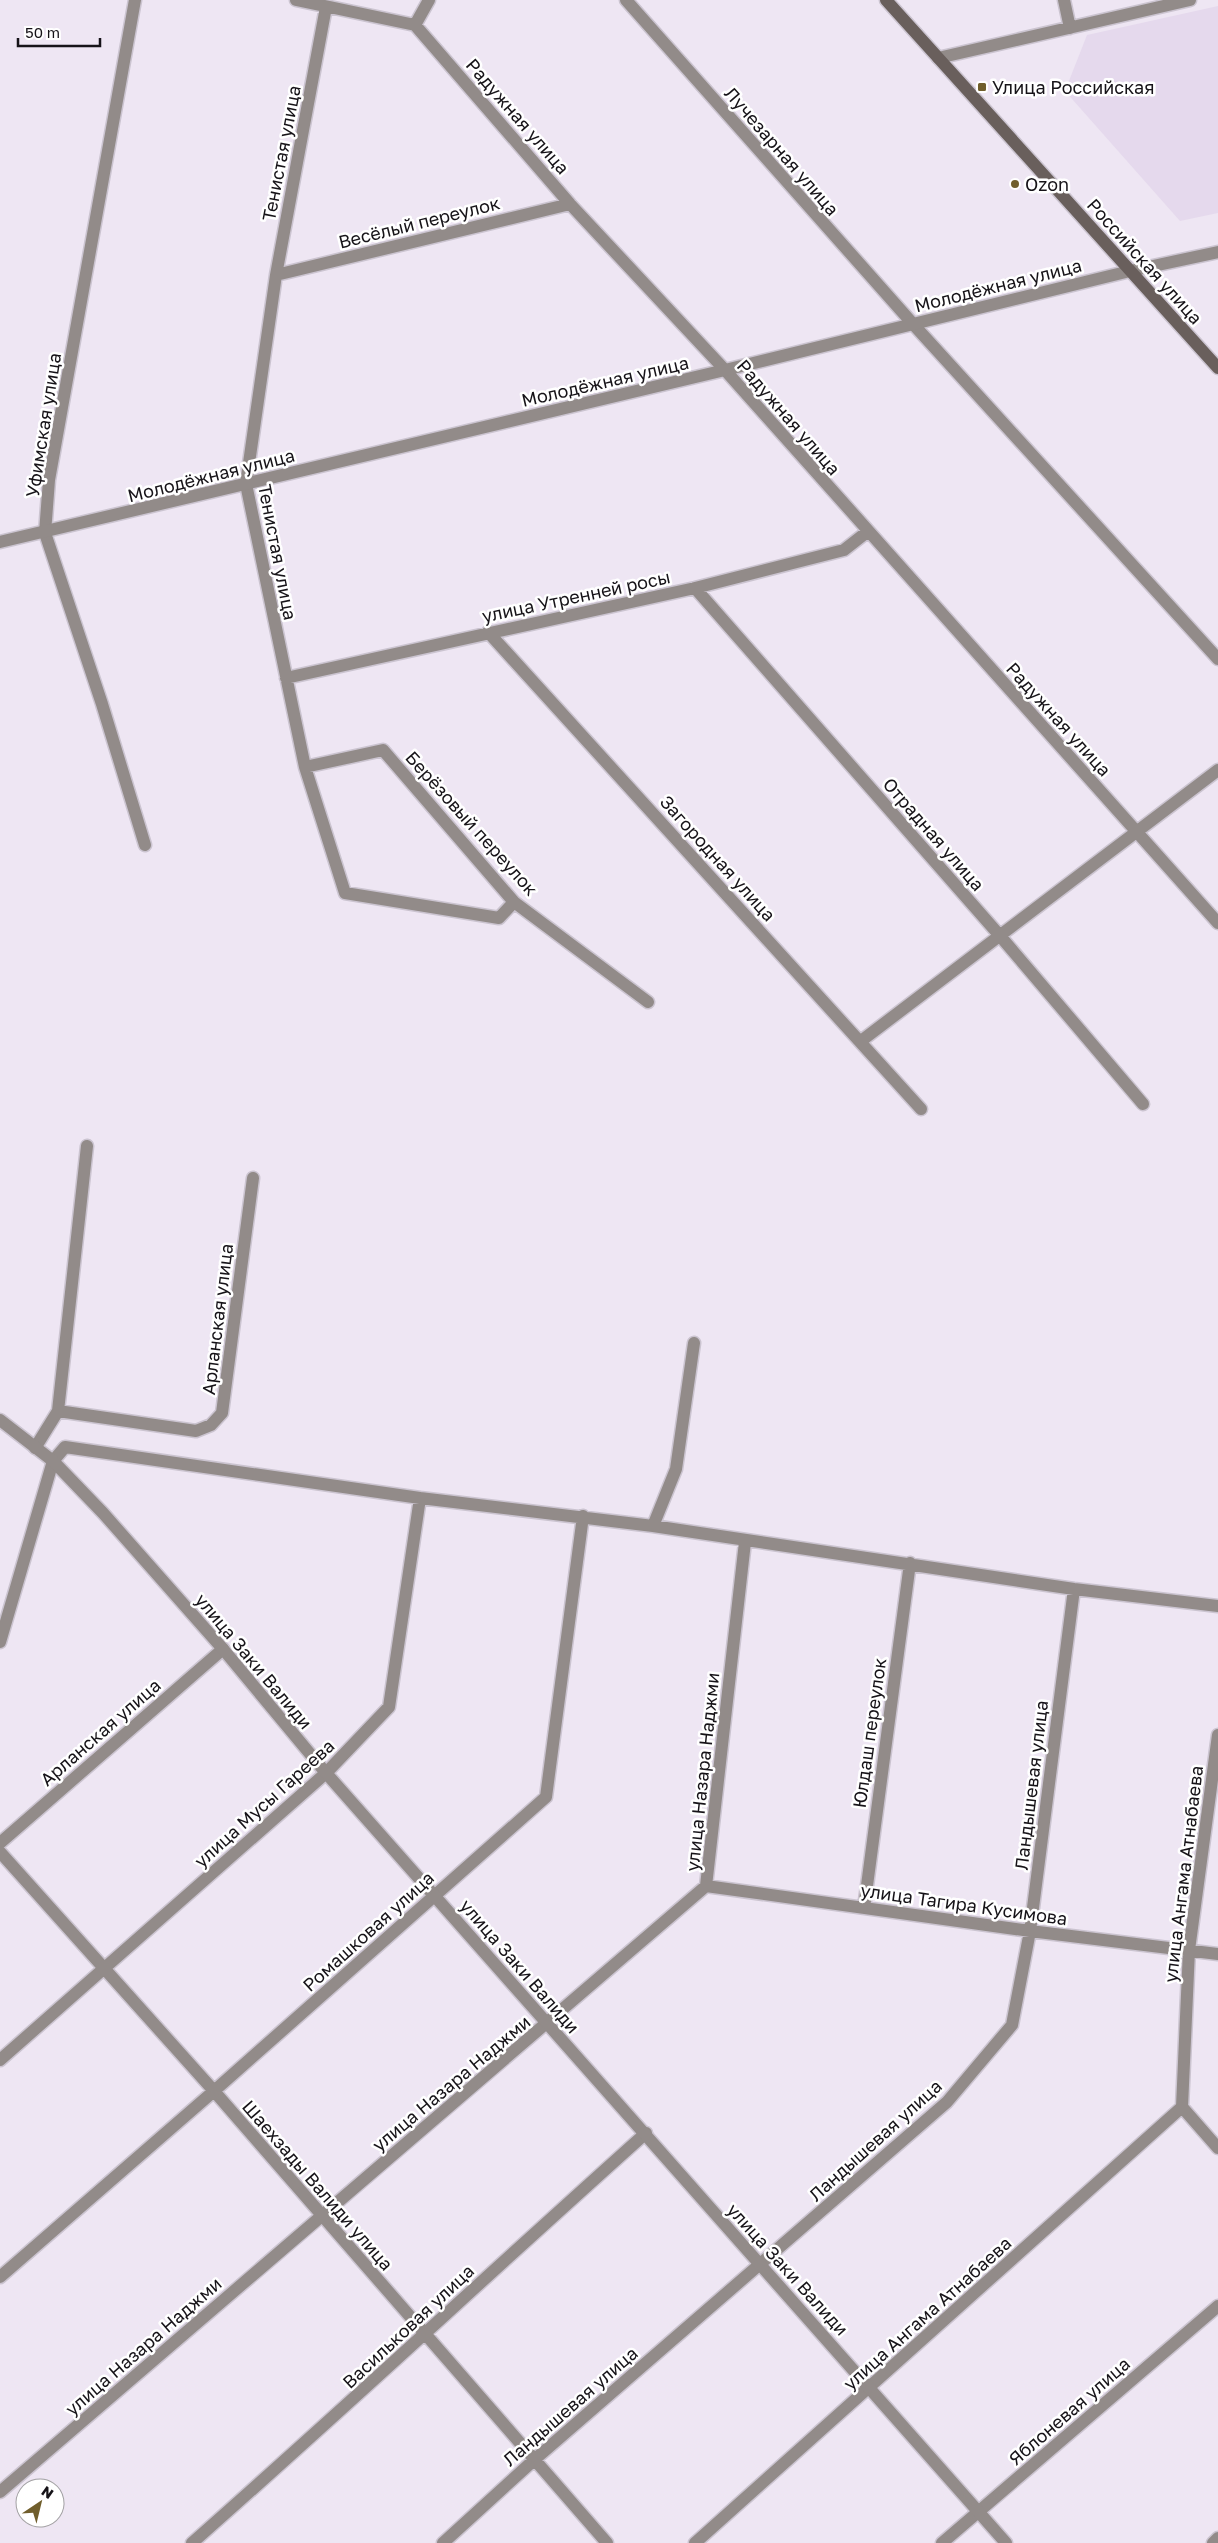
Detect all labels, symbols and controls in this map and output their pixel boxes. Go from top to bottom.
scale bar [18,15,100,47]
text: 50 m [25,23,60,41]
street label: Радужная улица [462,54,574,178]
place label: Улица Российская [992,76,1155,98]
marker: Улица Российская [976,81,988,93]
street label: Лучезарная улица [720,82,844,220]
street label: Тенистая улица [257,83,305,223]
place label: Ozon [1025,173,1069,195]
marker: Ozon [1009,178,1021,190]
street label: Весёлый переулок [336,191,502,253]
street label: Российская улица [1083,194,1207,328]
street label: Молодёжная улица [912,254,1084,316]
street label: Уфимская улица [21,351,65,499]
street label: Молодёжная улица [519,351,691,411]
street label: Радужная улица [733,355,845,479]
street label: Молодёжная улица [125,444,297,506]
street label: Тенистая улица [254,482,302,622]
street label: улица Утренней росы [480,565,672,627]
street label: Радужная улица [1002,657,1116,781]
street label: Берёзовый переулок [401,746,543,900]
street label: Отрадная улица [879,773,989,895]
street label: Загородная улица [656,791,780,925]
street label: Арланская улица [197,1242,237,1396]
street label: улица Заки Валиди [191,1589,317,1733]
street label: Юлдаш переулок [848,1657,890,1809]
street label: улица Назара Наджми [681,1672,723,1872]
street label: Арланская улица [35,1674,165,1790]
street label: Ландышевая улица [1010,1699,1052,1871]
street label: улица Мусы Гареева [190,1734,338,1872]
street label: улица Ангама Атнабаева [1159,1764,1207,1984]
street label: Ромашковая улица [298,1866,438,1996]
street label: улица Тагира Кусимова [859,1879,1069,1929]
street label: улица Заки Валиди [456,1894,584,2038]
street label: улица Назара Наджми [367,2010,535,2156]
street label: Ландышевая улица [804,2075,946,2205]
street label: Шаехзады Валиди улица [238,2095,398,2275]
street label: улица Заки Валиди [723,2198,853,2340]
street label: улица Ангама Атнабаева [838,2232,1016,2394]
street label: Васильковая улица [338,2259,478,2393]
street label: улица Назара Наджми [60,2272,226,2420]
street label: Ландышевая улица [498,2342,642,2470]
street label: Яблоневая улица [1004,2352,1134,2470]
north arrow [15,2478,65,2528]
text: N [39,2482,57,2502]

